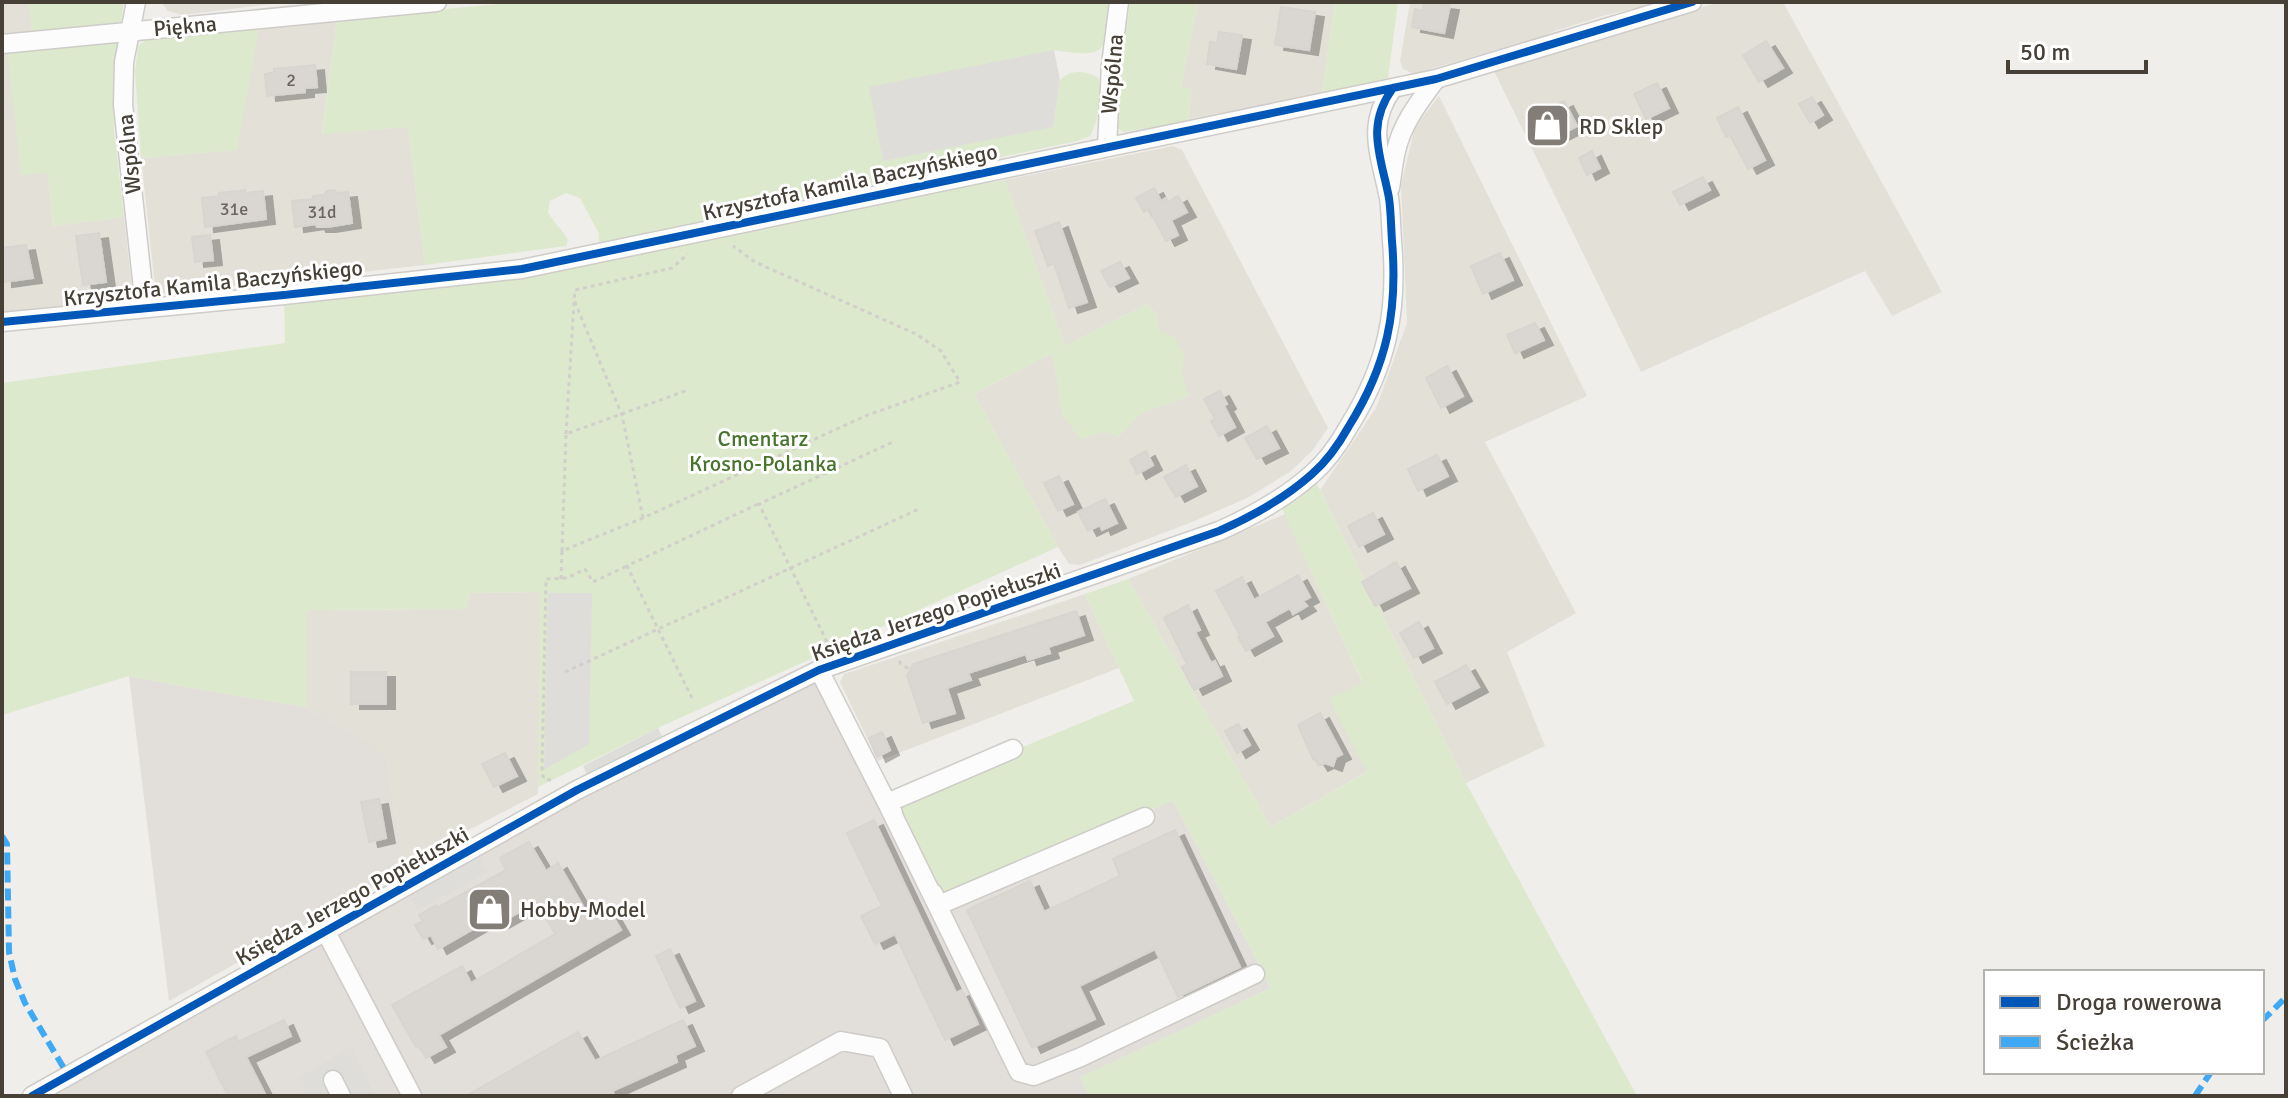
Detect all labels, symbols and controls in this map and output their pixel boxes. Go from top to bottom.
street label: Piękna [152,10,218,42]
scale bar [2008,24,2146,74]
street label: Wspólna [1095,33,1129,115]
text: 50 m [2020,37,2070,67]
house number: 2 [286,69,296,91]
shop icon: RD Sklep [1524,102,1572,150]
street label: Wspólna [111,113,147,195]
place label: RD Sklep [1579,113,1663,140]
street label: Krzysztofa Kamila Baczyńskiego [700,138,1000,226]
house number: 31e [220,198,248,220]
house number: 31d [308,201,336,223]
street label: Krzysztofa Kamila Baczyńskiego [62,254,364,312]
park label: Cmentarz Krosno-Polanka [689,425,837,477]
street label: Księdza Jerzego Popiełuszki [808,557,1064,667]
street label: Księdza Jerzego Popiełuszki [231,821,473,971]
shop icon: Hobby-Model [465,885,513,933]
place label: Hobby-Model [520,896,646,923]
legend [1984,970,2264,1074]
text: Droga rowerowa [2056,987,2222,1017]
text: Ścieżka [2056,1027,2134,1057]

